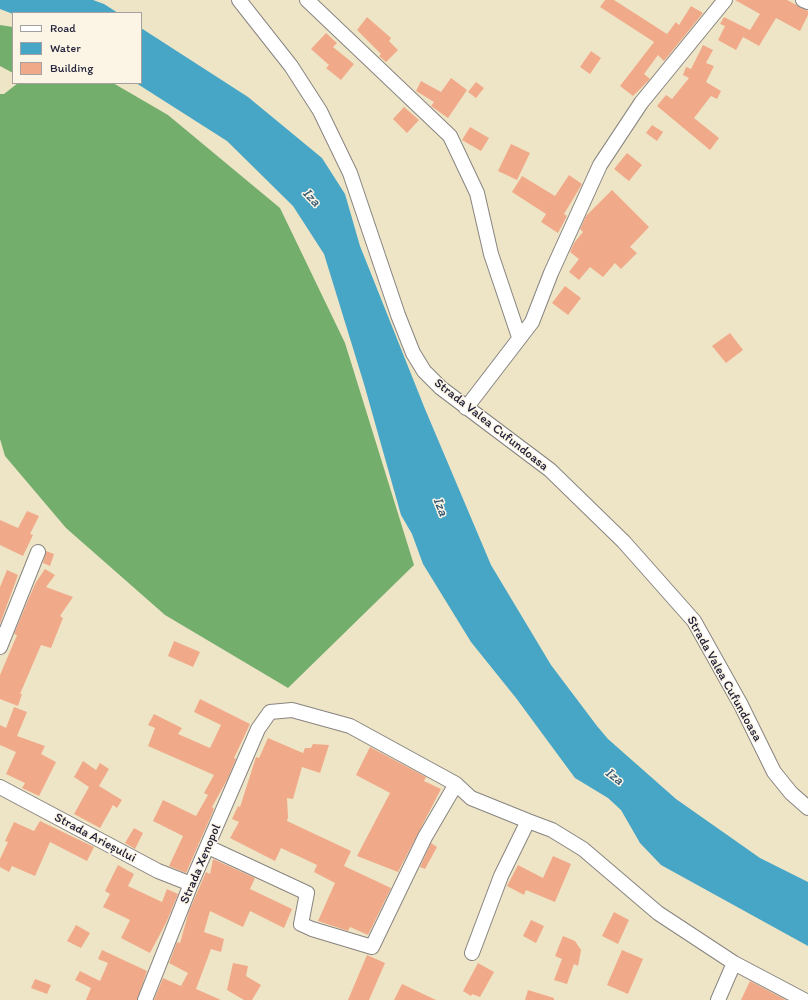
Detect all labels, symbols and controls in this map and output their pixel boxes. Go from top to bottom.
legend [12,12,142,84]
text: Road [50,21,76,35]
text: Water [50,41,81,55]
text: Building [50,61,93,75]
water label: Iza [298,185,324,211]
street label: Strada Valea Cufundoasa [431,376,551,474]
water label: Iza [429,495,451,519]
street label: Strada Valea Cufundoasa [683,614,765,744]
water label: Iza [601,765,627,789]
street label: Strada Arieșului [51,810,139,866]
street label: Strada Xenopol [177,822,225,906]

